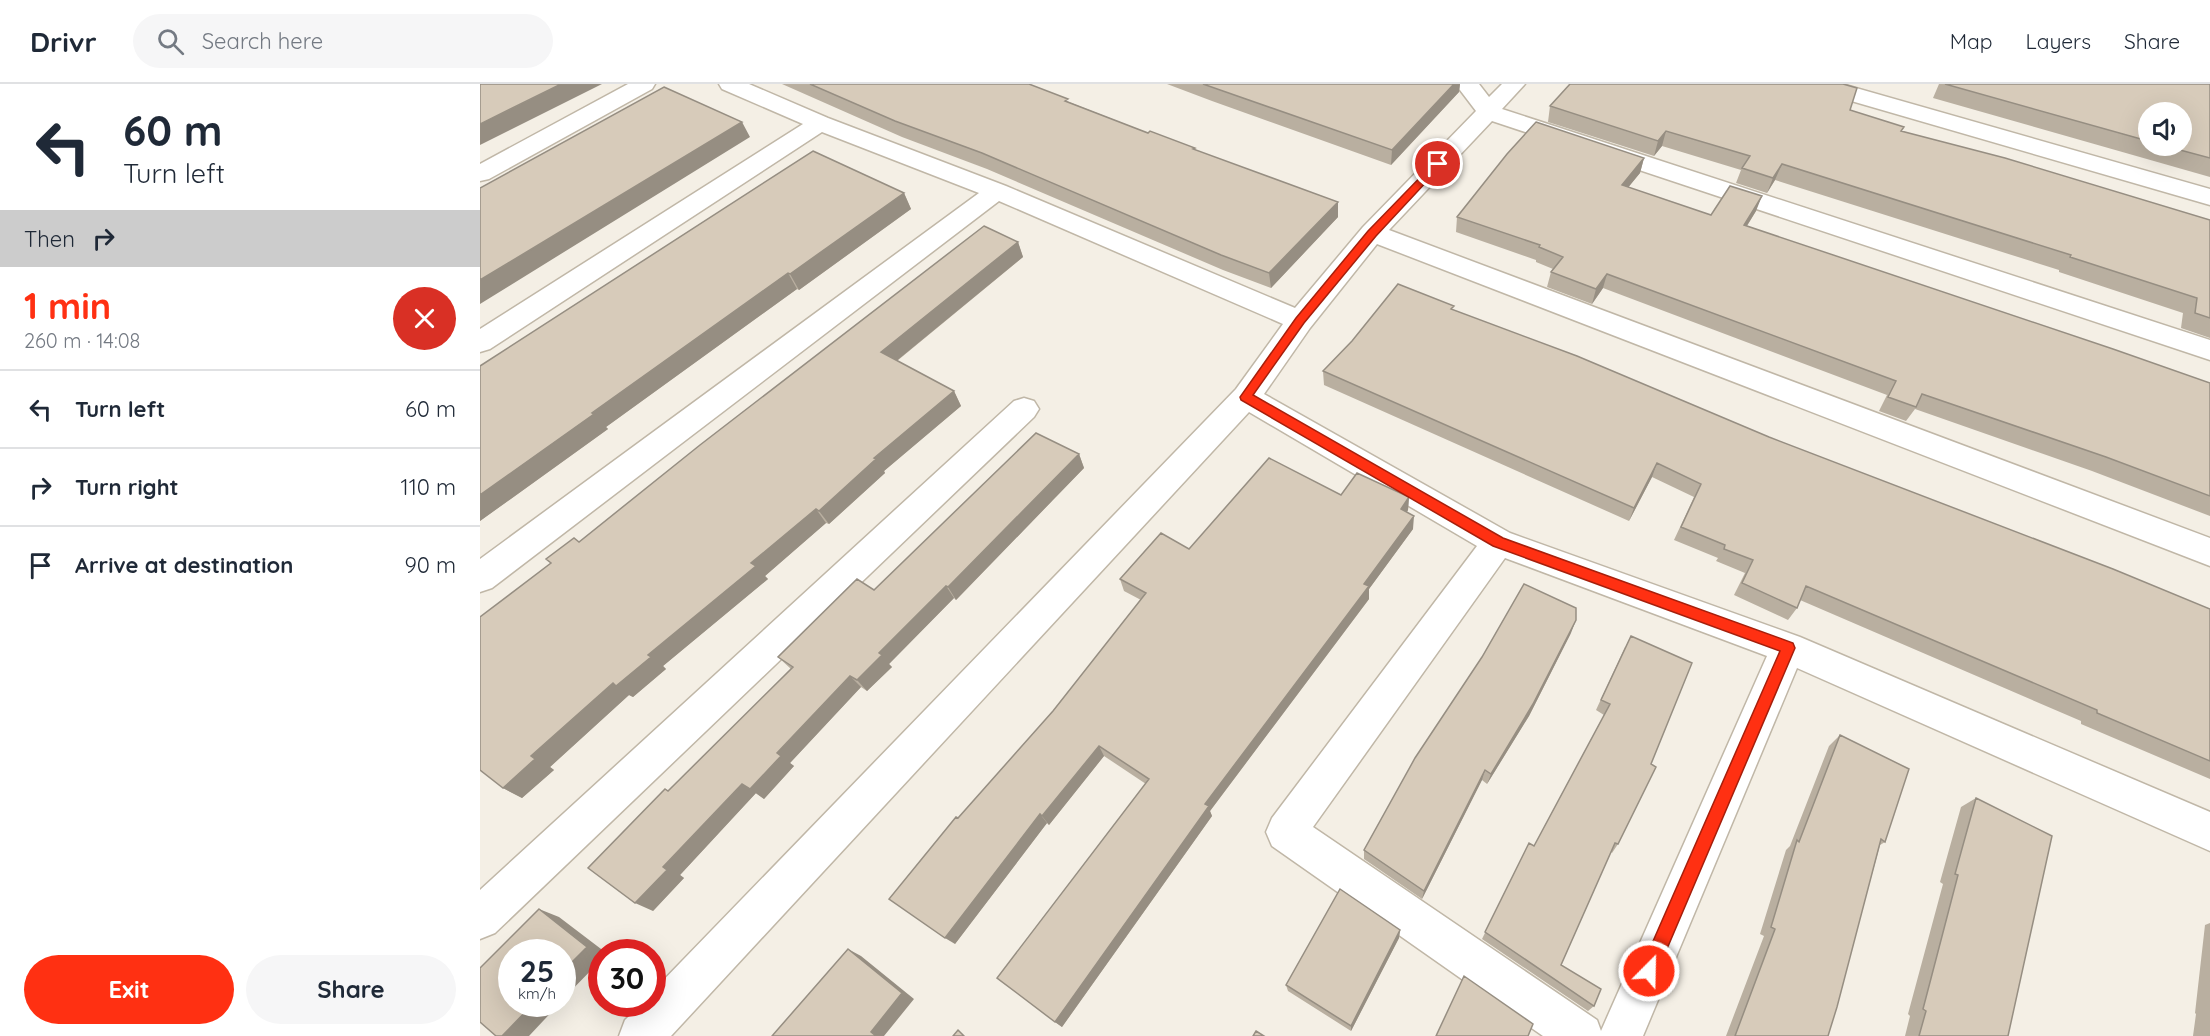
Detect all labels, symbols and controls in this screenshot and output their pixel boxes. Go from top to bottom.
search box [133,14,553,68]
text: Drivr [30,24,97,59]
icon: search [154,25,187,58]
text: Search here [202,27,323,55]
text: Map [1950,28,1993,54]
text: Layers [2026,28,2091,54]
text: Share [2124,28,2180,54]
map controls [2138,102,2192,156]
button: sound [2138,102,2192,156]
text: 60 m [123,104,223,157]
icon: left [24,108,102,186]
pin [1412,138,1463,189]
icon: arrive [1421,147,1454,180]
text: Turn left [123,156,225,190]
icon: right [87,222,120,255]
text: Then [24,225,75,253]
text: 1 min [24,283,111,328]
button: close [393,287,456,350]
text: 260 m · 14:08 [24,328,140,353]
icon: left [24,393,57,426]
text: Turn left [75,395,165,423]
text: 60 m [405,395,456,423]
icon: right [24,471,57,504]
text: Turn right [75,473,179,501]
text: 110 m [401,473,456,501]
icon: arrive [24,549,57,582]
text: Arrive at destination [75,551,293,579]
text: 90 m [405,551,456,579]
speed limit sign: 30 [588,939,666,1017]
position arrow [1617,939,1681,1003]
text: 25 [520,952,554,990]
button: Exit [24,955,234,1024]
button: Share [246,955,456,1024]
text: km/h [518,984,556,1003]

